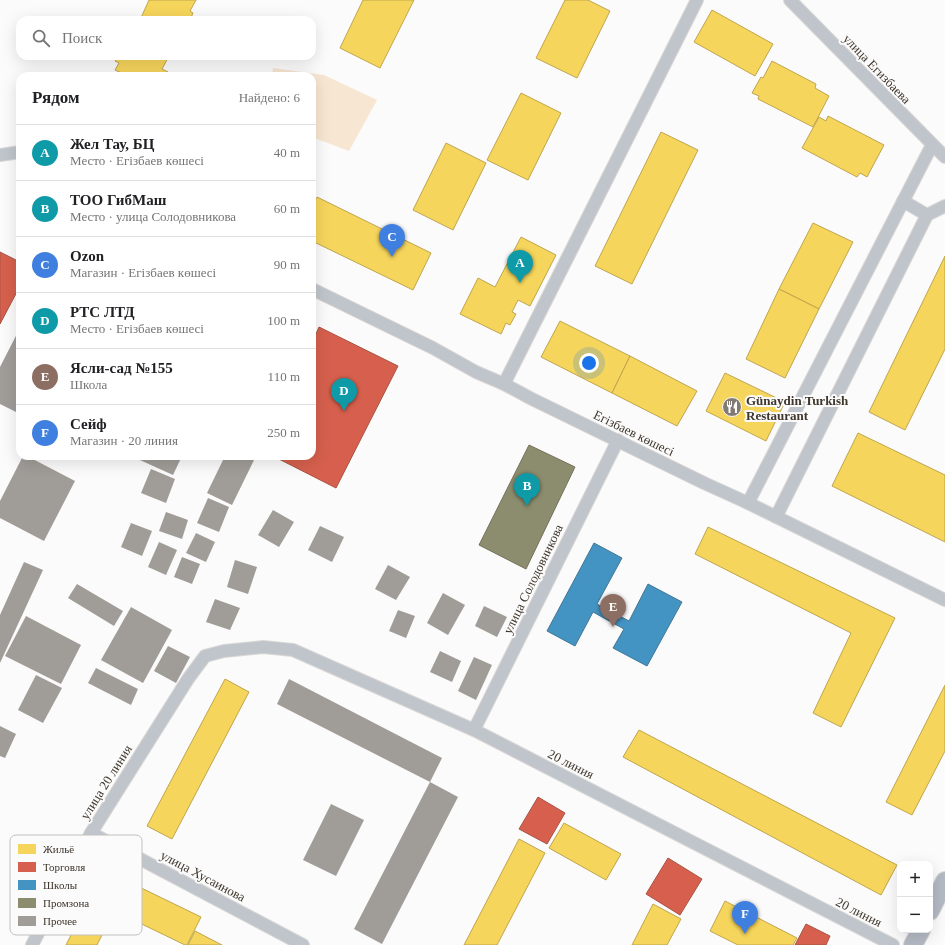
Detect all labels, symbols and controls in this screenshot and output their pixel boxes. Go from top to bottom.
search box [16,16,316,60]
icon: search [30,27,52,49]
text: Поиск [62,30,102,46]
street label: улица Егизбаева [840,31,914,107]
text: Рядом [32,88,80,107]
text: Найдено: 6 [239,90,300,105]
text: Жел Тау, БЦ [70,136,154,152]
text: A [40,145,50,160]
text: 40 m [274,145,300,160]
text: Место · Егізбаев көшесі [70,153,204,168]
text: ТОО ГибМаш [70,192,166,208]
text: B [41,201,49,216]
text: 60 m [274,201,300,216]
text: Место · улица Солодовникова [70,209,236,224]
pin: C [379,224,405,257]
text: Ozon [70,248,104,264]
pin: A [507,250,533,283]
text: C [40,257,50,272]
text: 90 m [274,257,300,272]
text: Магазин · Егізбаев көшесі [70,265,216,280]
text: РТС ЛТД [70,304,135,320]
text: D [40,313,50,328]
text: 100 m [267,313,300,328]
text: Место · Егізбаев көшесі [70,321,204,336]
your location [579,353,599,373]
text: Ясли-сад №155 [70,360,173,376]
text: E [41,369,49,384]
text: 110 m [268,369,300,384]
text: Школа [70,377,107,392]
pin: D [331,378,357,411]
place label: Günaydin Turkish Restaurant [746,393,849,423]
restaurant icon: Günaydin Turkish Restaurant [721,396,743,418]
street label: Егізбаев көшесі [591,407,677,459]
text: Сейф [70,416,107,432]
text: F [41,425,49,440]
text: 250 m [267,425,300,440]
text: Магазин · 20 линия [70,433,178,448]
pin: B [514,473,540,506]
street label: улица Солодовникова [500,522,566,636]
pin: E [600,594,626,627]
street label: улица 20 линия [77,742,135,822]
street label: 20 линия [546,746,597,782]
legend [10,835,142,935]
text: Жильё [43,843,74,855]
street label: улица Хусаинова [158,847,248,905]
text: Торговля [43,861,85,873]
map controls [897,861,933,933]
button: + [897,861,933,897]
text: Школы [43,879,78,891]
street label: 20 линия [834,894,885,930]
text: Промзона [43,897,89,909]
button: − [897,897,933,933]
pin: F [732,901,758,934]
text: Прочее [43,915,77,927]

